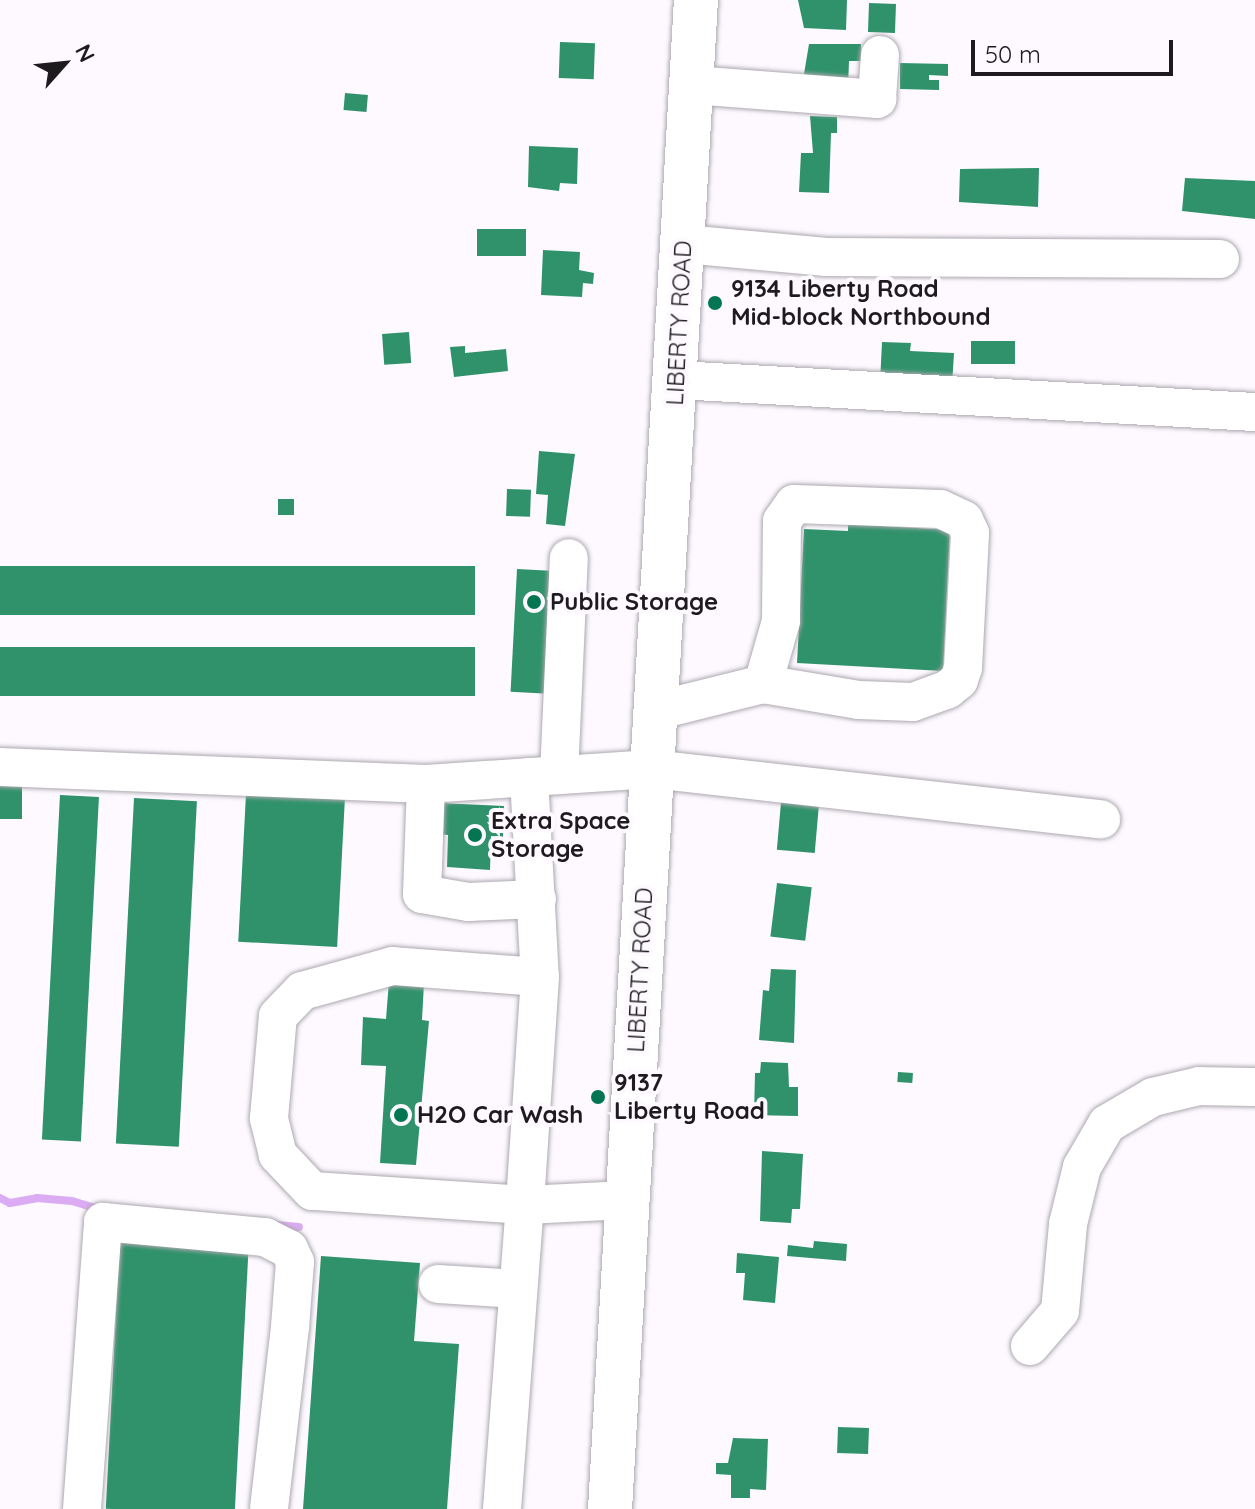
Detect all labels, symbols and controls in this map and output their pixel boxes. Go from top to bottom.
north arrow [24,24,104,104]
scale bar [975,24,1177,74]
text: 50 m [985,39,1041,69]
text: N [69,40,102,67]
street label: LIBERTY ROAD [660,240,698,406]
place label: 9134 Liberty Road Mid-block Northbound [731,275,990,331]
marker: 9134 Liberty Road Mid-block Northbound [706,294,724,312]
place label: Public Storage [550,588,718,616]
marker: Public Storage [525,593,543,611]
place label: Extra Space Storage [491,807,630,863]
marker: Extra Space Storage [466,826,484,844]
street label: LIBERTY ROAD [621,887,659,1053]
place label: 9137 Liberty Road [614,1069,765,1125]
marker: 9137 Liberty Road [589,1088,607,1106]
place label: H2O Car Wash [417,1101,583,1129]
marker: H2O Car Wash [392,1106,410,1124]

